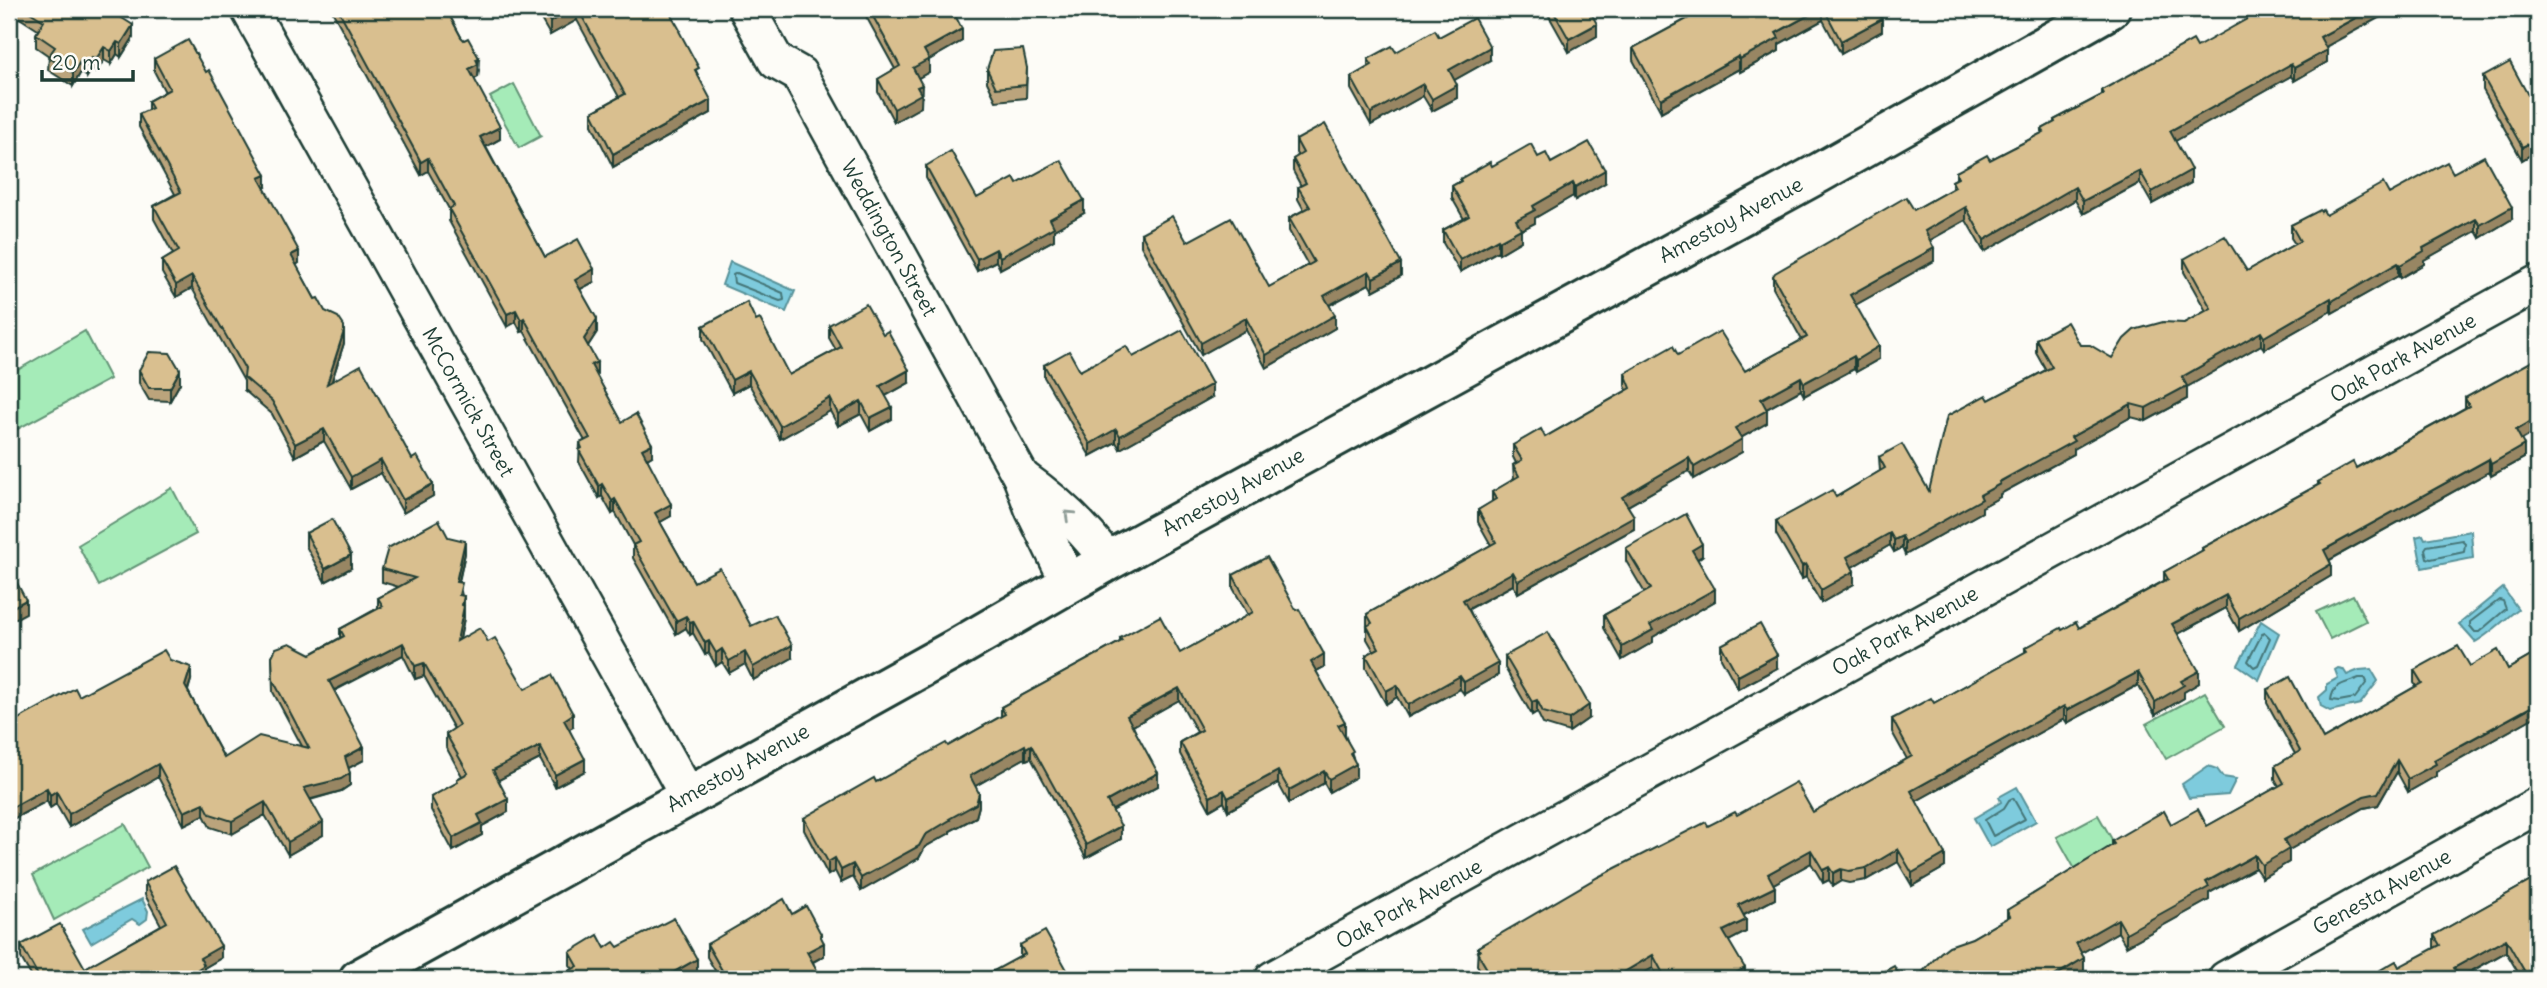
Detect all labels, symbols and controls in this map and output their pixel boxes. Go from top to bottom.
scale bar [42,38,133,82]
text: 20 m [52,49,101,76]
street label: Weddington Street [835,155,944,321]
street label: Amestoy Avenue [1654,170,1807,269]
street label: Oak Park Avenue [2325,306,2480,409]
street label: McCormick Street [416,322,521,481]
street label: Amestoy Avenue [1157,441,1309,542]
one-way arrow [1064,510,1077,523]
street label: Oak Park Avenue [1827,579,1982,682]
street label: Amestoy Avenue [662,717,814,818]
street label: Genesta Avenue [2308,842,2456,941]
street label: Oak Park Avenue [1331,852,1486,955]

